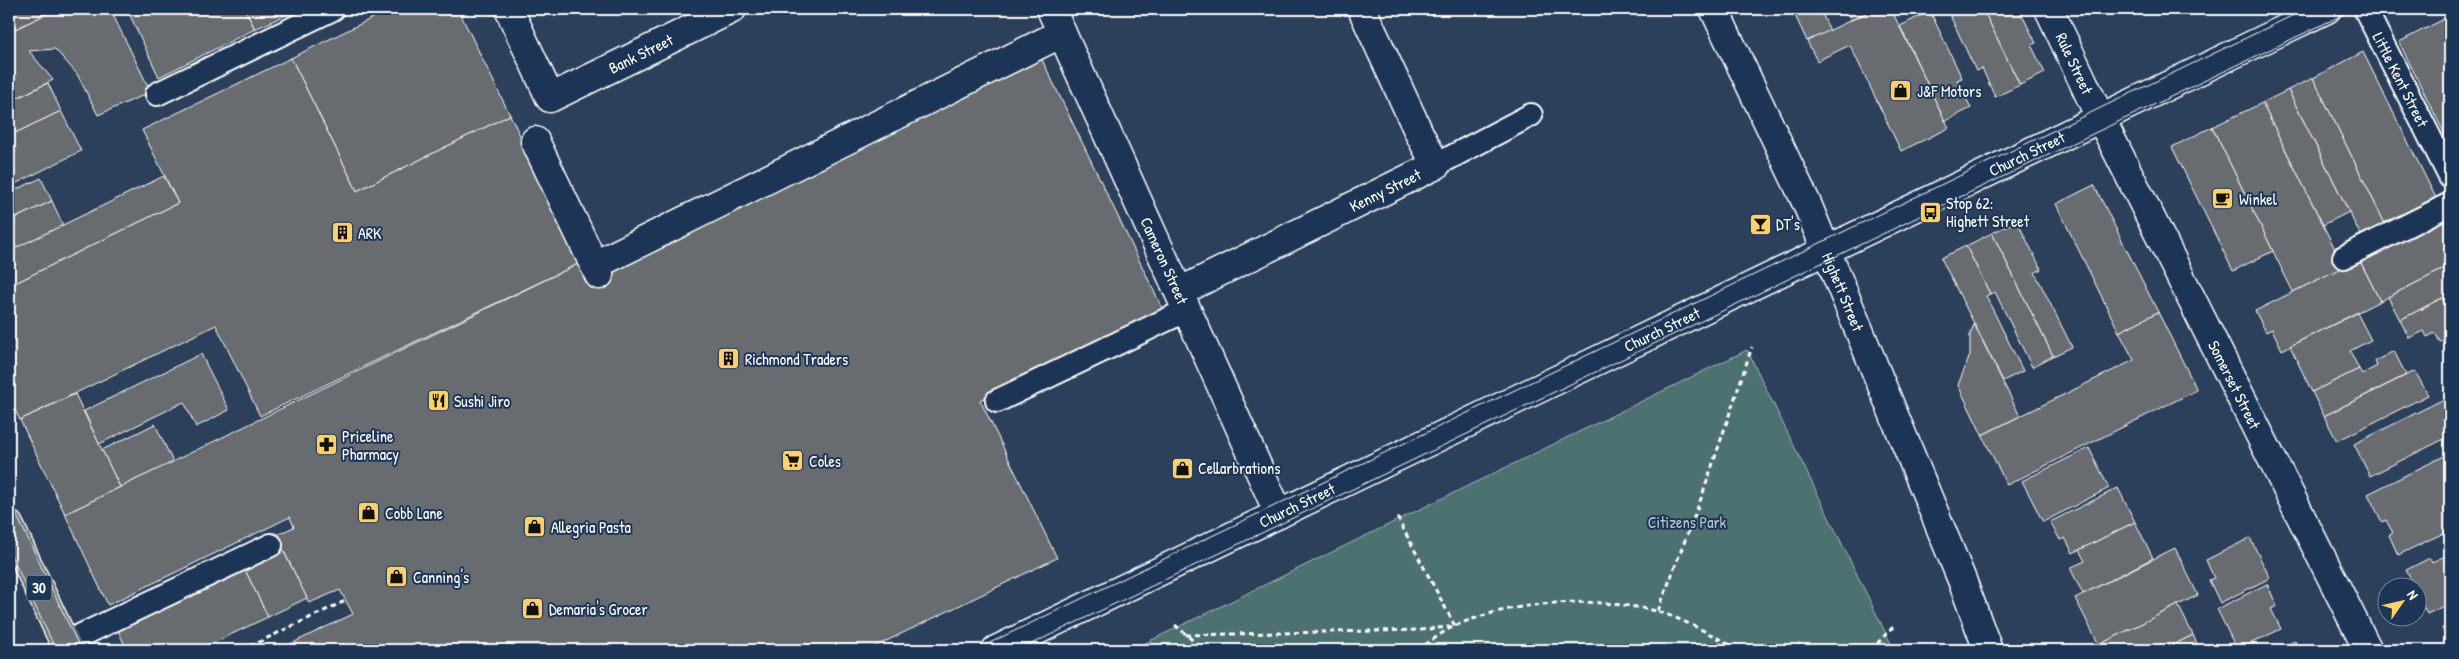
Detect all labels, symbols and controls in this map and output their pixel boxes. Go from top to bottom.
street label: Bank Street [605,28,677,79]
street label: Little Kent Street [2368,28,2434,131]
street label: Rule Street [2051,29,2099,98]
shop icon: J&F Motors [1889,79,1913,103]
place label: J&F Motors [1917,80,1981,102]
street label: Church Street [1985,126,2069,181]
street label: Kenny Street [1346,163,1425,217]
cafe icon: Winkel [2211,187,2235,211]
place label: Winkel [2239,188,2278,210]
place label: Stop 62: Highett Street [1946,192,2030,232]
bus stop icon: Stop 62: Highett Street [1918,200,1942,224]
bar icon: DT's [1748,212,1772,236]
place label: DT's [1776,213,1800,235]
street label: Cameron Street [1135,214,1194,308]
building icon: ARK [330,221,354,245]
place label: ARK [358,222,382,244]
street label: Highett Street [1817,249,1869,335]
street label: Church Street [1620,301,1704,357]
street label: Somerset Street [2203,337,2266,433]
building icon: Richmond Traders [717,347,741,371]
place label: Richmond Traders [745,348,848,370]
restaurant icon: Sushi Jiro [426,389,450,413]
place label: Sushi Jiro [454,390,511,412]
place label: Priceline Pharmacy [342,425,399,465]
pharmacy icon: Priceline Pharmacy [314,433,338,457]
supermarket icon: Coles [781,449,805,473]
place label: Coles [809,450,841,472]
shop icon: Cellarbrations [1170,456,1194,480]
place label: Cellarbrations [1198,457,1280,479]
street label: Church Street [1255,477,1339,533]
shop icon: Cobb Lane [357,501,381,525]
place label: Cobb Lane [385,502,444,524]
park label: Citizens Park [1648,511,1727,533]
shop icon: Allegria Pasta [523,515,547,539]
place label: Allegria Pasta [551,516,631,538]
shop icon: Canning's [385,565,409,589]
place label: Canning's [413,566,469,588]
road number: 30 [26,576,52,600]
north arrow [2376,576,2426,626]
text: N [2403,586,2423,603]
shop icon: Demaria's Grocer [521,597,545,621]
place label: Demaria's Grocer [549,598,648,620]

